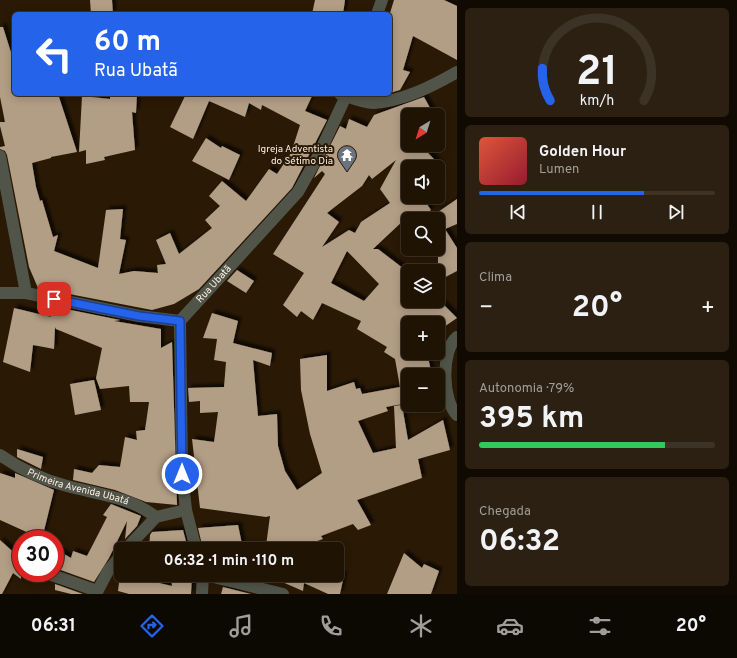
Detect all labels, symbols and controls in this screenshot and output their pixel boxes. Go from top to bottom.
text: 60 m [94,25,161,61]
icon: left [28,28,80,80]
text: 21 [576,46,618,99]
text: Rua Ubatã [94,60,178,83]
text: km/h [580,91,614,109]
north arrow [401,108,445,152]
map controls [401,108,445,412]
place label: Igreja Adventista do Sétimo Dia [258,143,333,168]
text: Golden Hour [539,143,626,162]
temple icon: Igreja Adventista do Sétimo Dia [336,144,358,172]
button: sound [401,160,445,204]
text: Lumen [539,162,579,178]
icon: previous [507,201,529,223]
icon: pause [586,201,608,223]
icon: next [665,201,687,223]
button: search [401,212,445,256]
street label: Rua Ubatã [193,263,234,306]
button: layers [401,264,445,308]
text: Clima [479,270,512,286]
pin [37,282,71,316]
icon: arrive [43,288,65,310]
text: 20° [572,290,622,327]
text: − [479,295,493,322]
text: + [701,295,715,322]
button: + [401,316,445,360]
button: − [401,368,445,412]
text: Autonomia · 79% [479,381,574,397]
text: 395 km [479,401,584,438]
position arrow [161,453,203,495]
street label: Primeira Avenida Ubatá [25,466,131,508]
text: Chegada [479,504,531,520]
text: 06:32 [479,524,560,561]
speed limit sign: 30 [12,530,64,582]
text: 06:32 · 1 min · 110 m [164,552,294,571]
icon: directions [138,612,166,640]
icon: music [227,612,255,640]
icon: phone [317,612,345,640]
icon: climate [407,612,435,640]
icon: car [496,612,524,640]
icon: filters [586,612,614,640]
text: 06:31 [31,615,76,638]
text: 20° [676,615,706,638]

